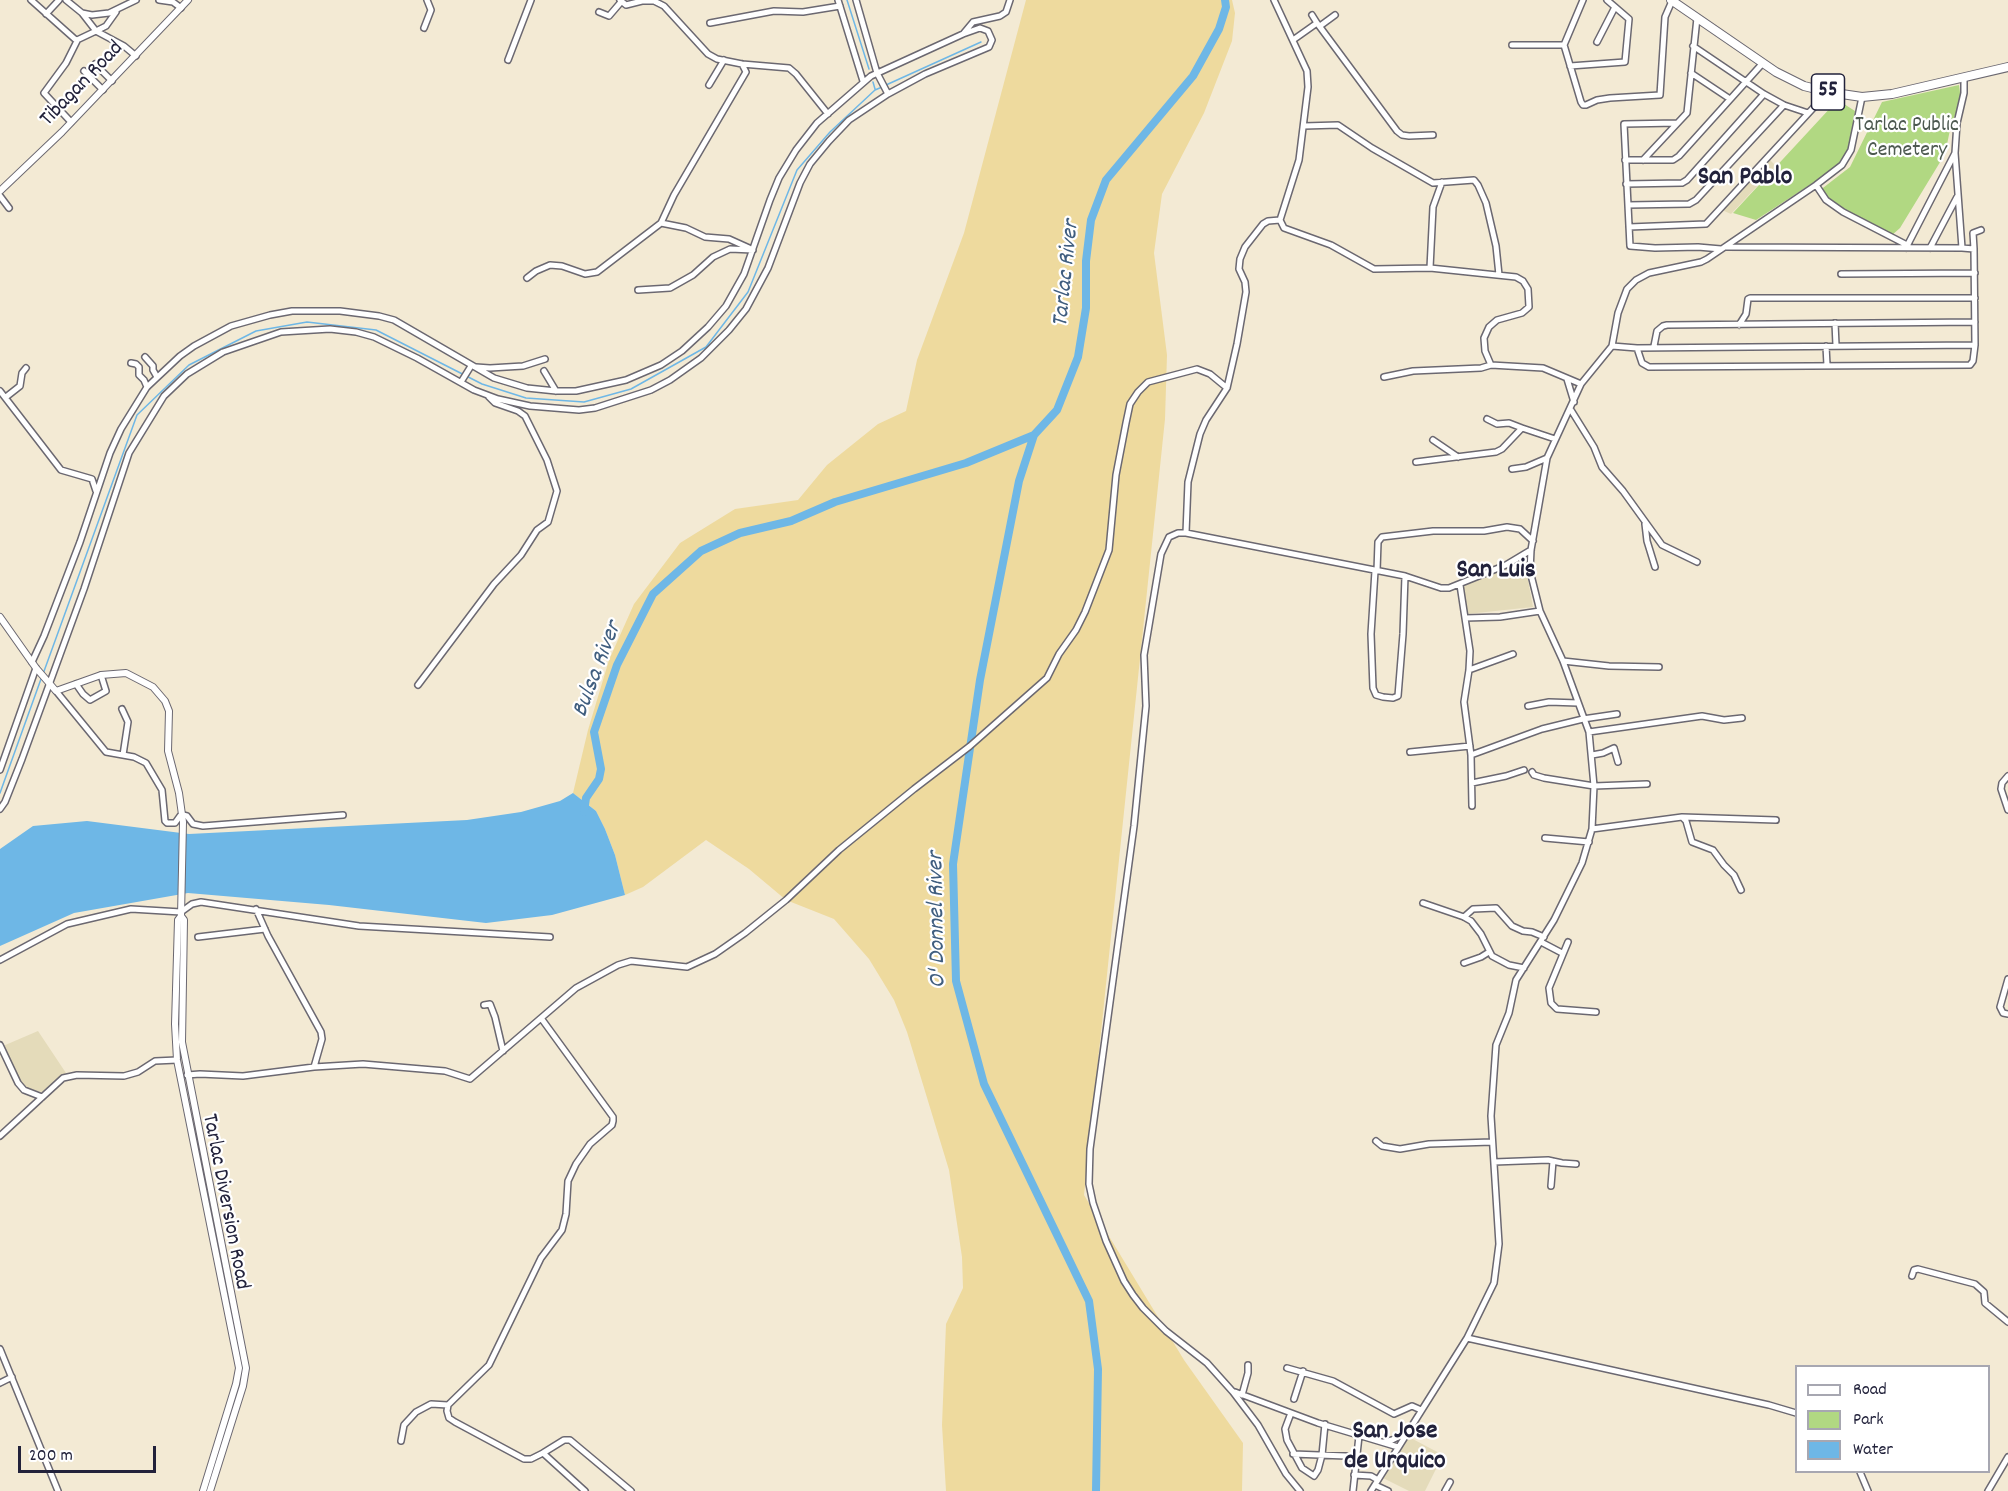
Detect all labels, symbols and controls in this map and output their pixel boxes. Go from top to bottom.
street label: Tibagan Road [36,37,130,133]
road number: 55 [1812,74,1844,110]
park label: Tarlac Public Cemetery [1855,114,1959,166]
district label: San Pablo [1698,163,1792,195]
water label: Tarlac River [1048,219,1088,329]
district label: San Luis [1456,556,1536,588]
water label: Bulsa River [568,618,630,722]
water label: O' Donnel River [923,851,955,989]
street label: Tarlac Diversion Road [194,1112,254,1292]
legend [1795,1365,1990,1473]
text: Road [1853,1378,1887,1403]
text: Park [1853,1408,1884,1433]
district label: San Jose de Urquico [1344,1417,1446,1478]
scale bar [21,1434,159,1472]
text: Water [1853,1438,1893,1463]
text: 200 m [29,1444,73,1469]

